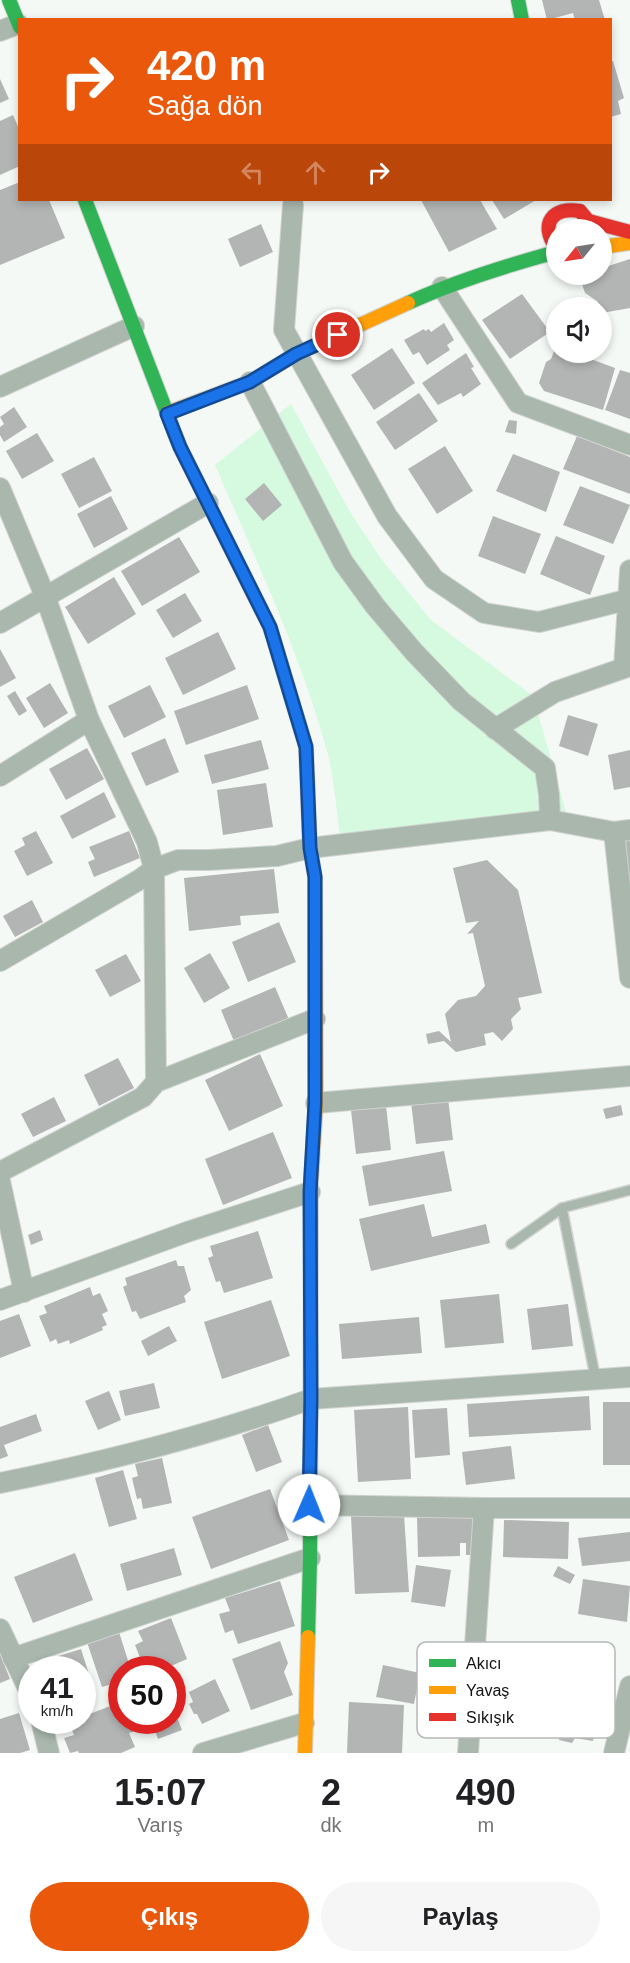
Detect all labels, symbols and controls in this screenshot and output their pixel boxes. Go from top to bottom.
icon: right [48,42,126,120]
text: 420 m [147,42,266,89]
text: Sağa dön [147,91,263,121]
icon: left [236,156,269,189]
icon: ahead [299,156,332,189]
icon: right [362,156,395,189]
north arrow [546,219,612,285]
map controls [546,219,612,363]
button: sound [546,297,612,363]
pin [312,309,363,360]
icon: arrive [321,318,354,351]
position arrow [277,1473,341,1537]
legend [417,1642,615,1738]
text: Akıcı [466,1655,502,1672]
speed limit sign: 50 [108,1656,186,1734]
text: 41 [40,1671,74,1704]
text: Yavaş [466,1682,509,1699]
text: km/h [41,1702,73,1719]
text: Sıkışık [466,1709,515,1726]
text: 15:07 [114,1772,206,1813]
text: 2 [321,1772,341,1813]
text: 490 [456,1772,516,1813]
text: Varış [138,1814,183,1836]
text: dk [320,1814,342,1836]
text: m [477,1814,494,1836]
button: Çıkış [30,1882,309,1951]
button: Paylaş [321,1882,600,1951]

